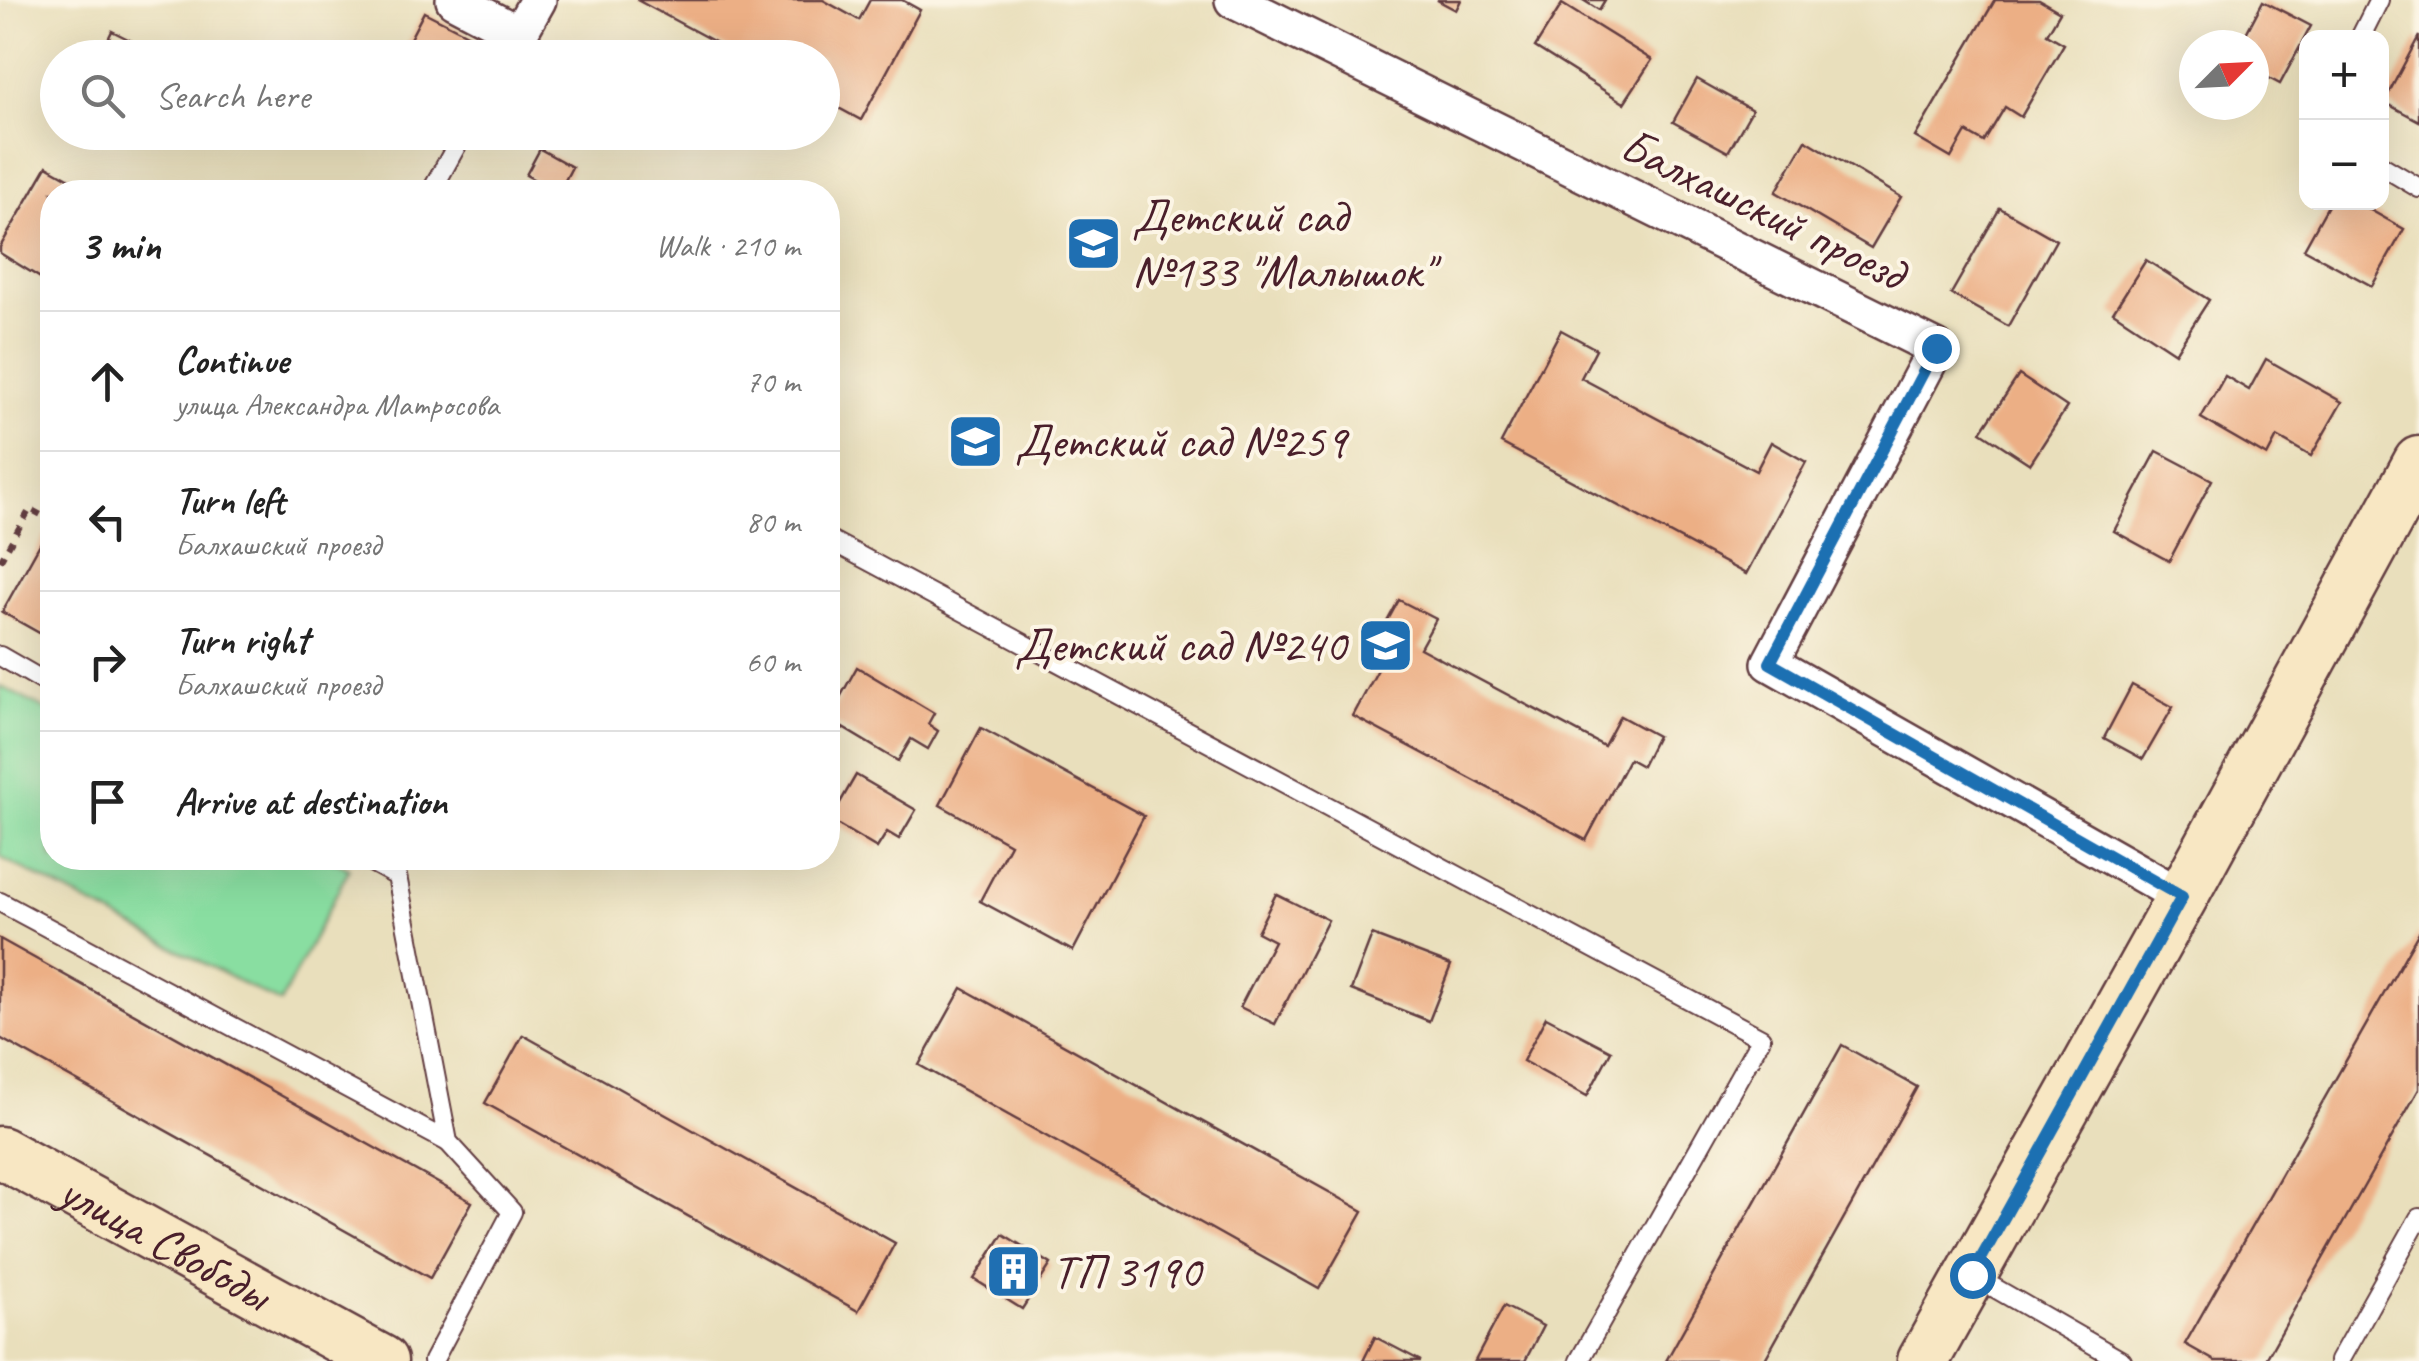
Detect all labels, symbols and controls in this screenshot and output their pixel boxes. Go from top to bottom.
north arrow [2179,30,2269,120]
map controls [2299,30,2389,210]
button: + [2299,30,2389,120]
search box [40,40,840,150]
icon: search [75,68,130,123]
text: Search here [155,72,310,119]
street label: Балхашский проезд [1611,114,1919,305]
button: − [2299,120,2389,210]
place label: Детский сад №133 "Малышок" [1132,186,1442,301]
school or university icon: Детский сад №133 "Малышок" [1063,214,1123,274]
text: 3 min [80,219,160,272]
text: Walk · 210 m [656,225,800,266]
route end [1914,326,1960,372]
text: Continue [175,337,289,384]
icon: ahead [80,354,135,409]
text: 70 m [746,361,800,402]
text: улица Александра Матросова [175,384,499,425]
school or university icon: Детский сад №259 [946,411,1006,471]
place label: Детский сад №259 [1015,411,1350,471]
text: Turn left [175,477,285,524]
icon: left [80,494,135,549]
text: 80 m [746,501,800,542]
text: Балхашский проезд [175,524,381,565]
place label: Детский сад №240 [1015,615,1349,675]
school or university icon: Детский сад №240 [1355,615,1415,675]
text: Turn right [175,617,309,664]
icon: right [80,634,135,689]
text: 60 m [746,641,800,682]
text: Балхашский проезд [175,664,381,705]
icon: arrive [80,774,135,829]
text: Arrive at destination [175,778,447,825]
street label: улица Свободы [47,1159,284,1326]
building icon: ТП 3190 [983,1241,1043,1301]
place label: ТП 3190 [1052,1241,1204,1301]
route start [1950,1253,1996,1299]

